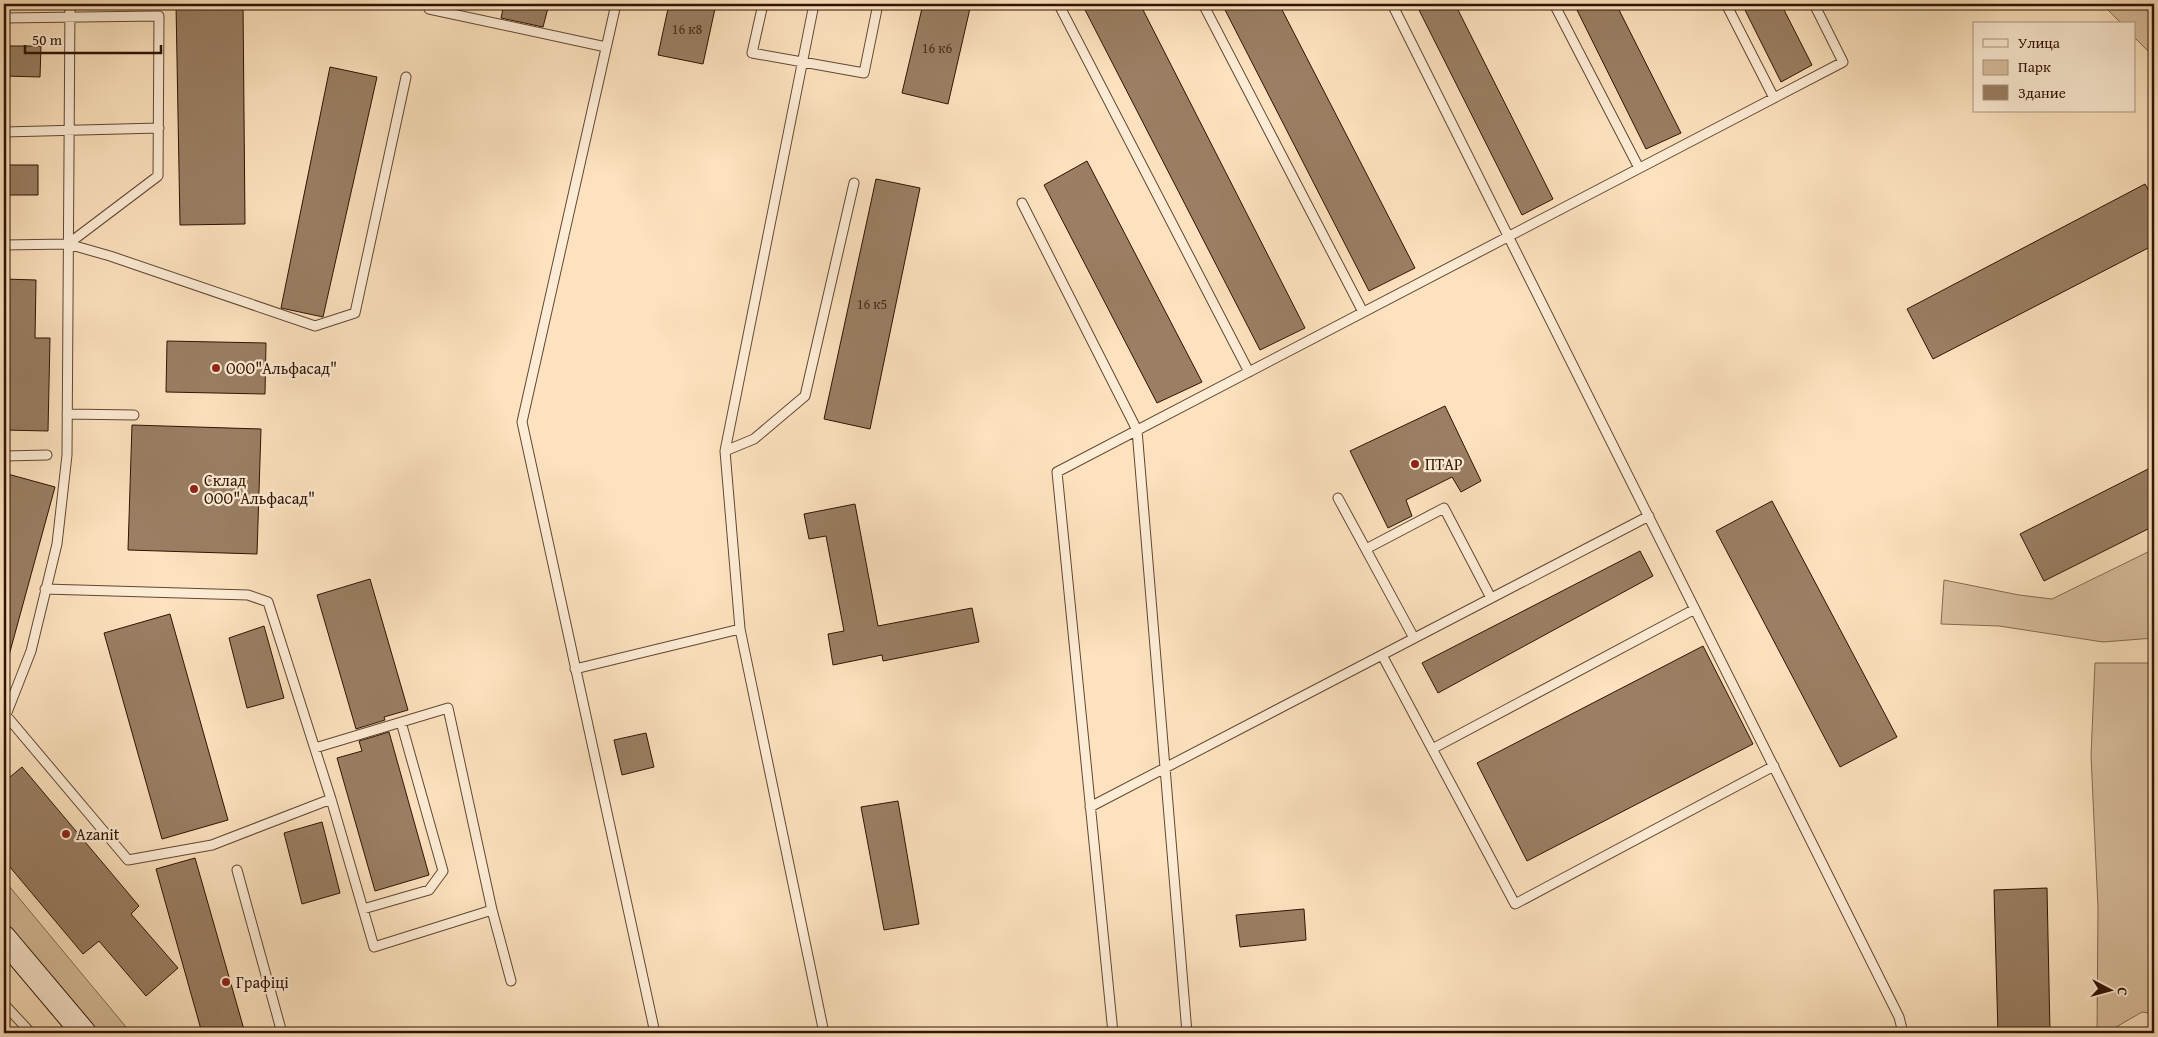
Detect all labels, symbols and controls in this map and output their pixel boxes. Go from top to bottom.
house number: 16 к8 [672,19,703,39]
scale bar [25,22,161,54]
legend [1973,22,2136,112]
text: 50 m [32,29,63,50]
text: Улица [2018,32,2061,53]
house number: 16 к6 [922,38,953,58]
text: Парк [2018,56,2051,77]
text: Здание [2018,82,2066,103]
house number: 16 к5 [857,294,887,314]
place label: ООО"Альфасад" [226,356,337,380]
marker: ООО"Альфасад" [210,362,222,374]
place label: ПТАР [1425,452,1463,476]
marker: ПТАР [1409,458,1421,470]
place label: Склад ООО"Альфасад" [204,468,315,510]
marker: Склад ООО"Альфасад" [188,483,200,495]
place label: Azanit [76,822,120,846]
marker: Azanit [60,828,72,840]
north arrow [2086,964,2136,1014]
place label: Графіці [236,970,289,994]
marker: Графіці [220,976,232,988]
text: С [2113,986,2133,996]

